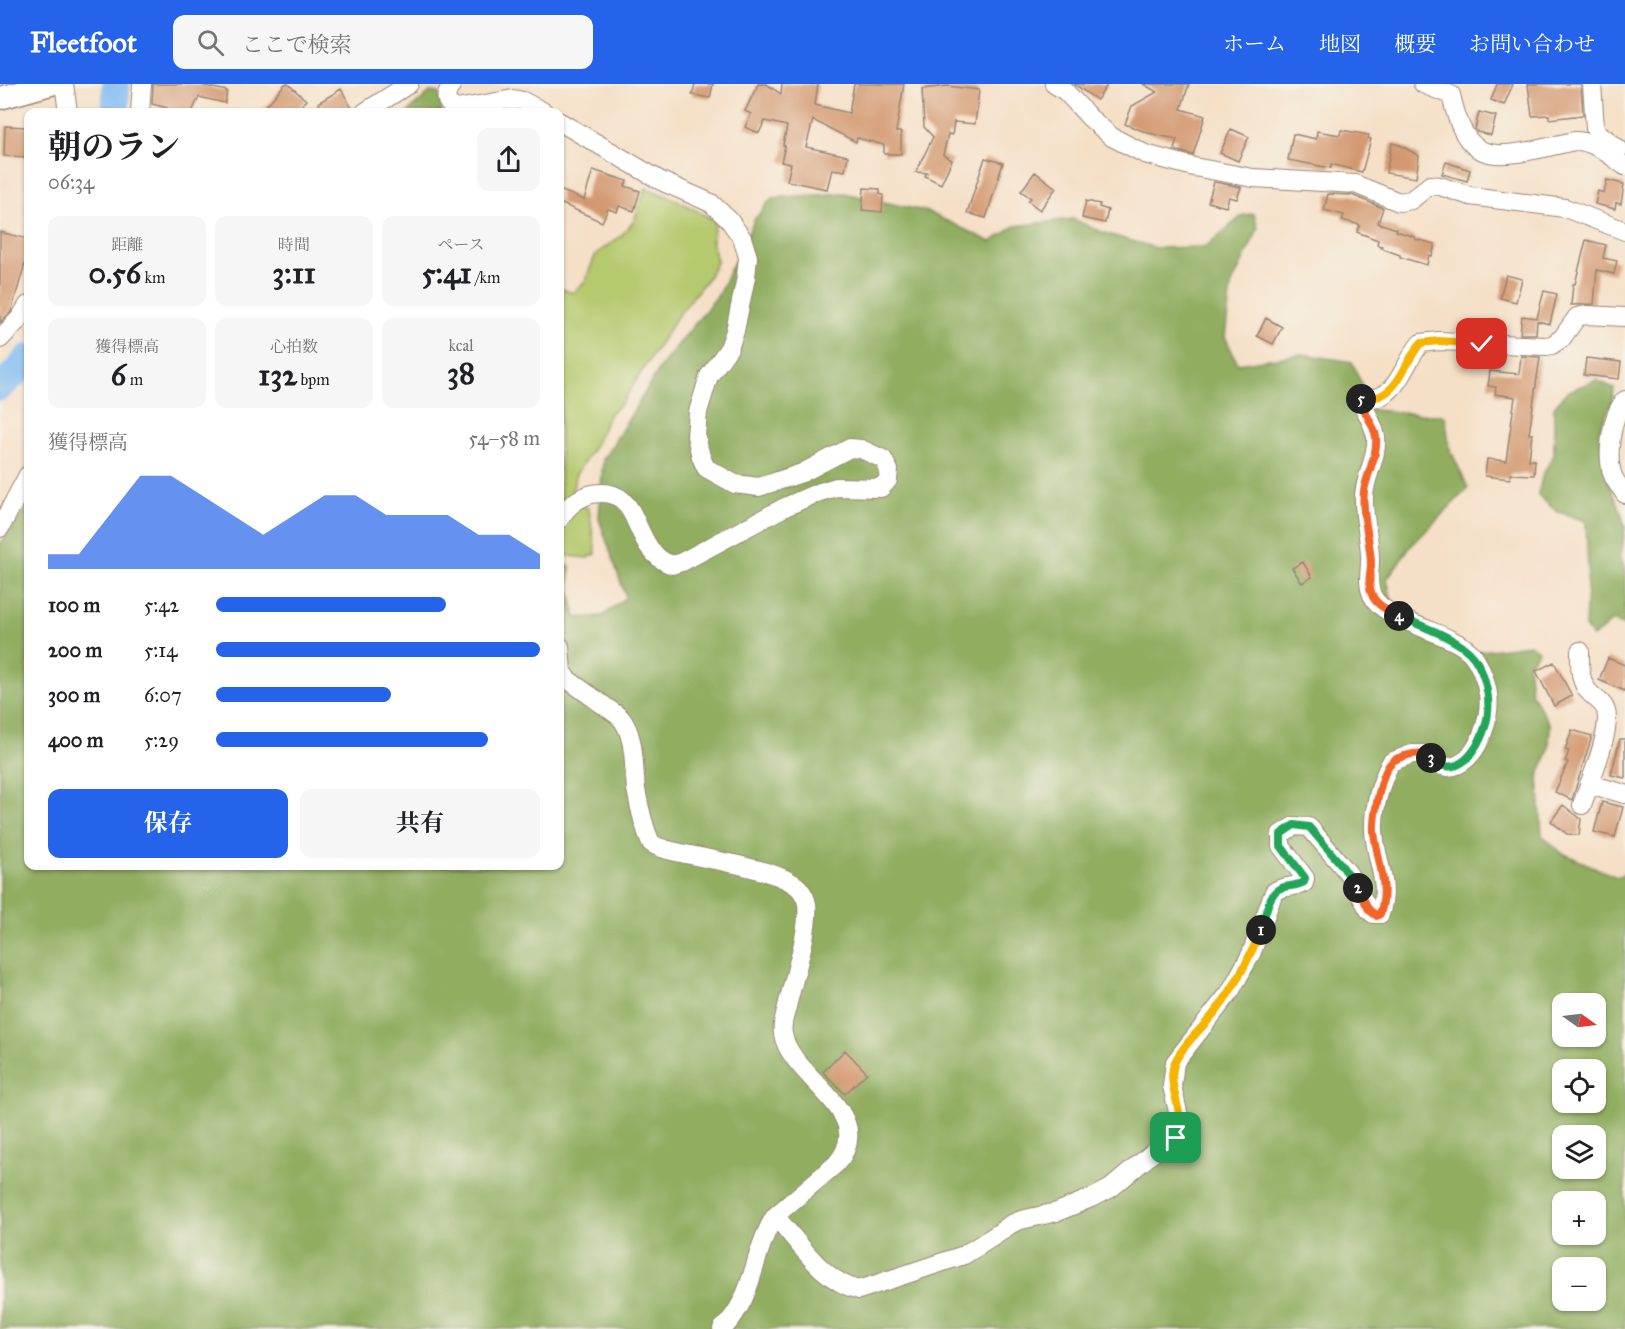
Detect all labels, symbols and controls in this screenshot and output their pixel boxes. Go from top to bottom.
search box [173,15,593,69]
text: Fleetfoot [30,25,137,60]
icon: search [194,26,227,59]
text: ここで検索 [242,31,352,58]
text: ホーム [1223,31,1286,57]
text: 地図 [1319,31,1361,57]
text: 概要 [1394,31,1436,57]
text: お問い合わせ [1469,31,1595,57]
text: 朝のラン [48,127,180,167]
button: share [477,128,540,191]
text: 06:34 [48,170,94,194]
text: 距離 [111,235,143,254]
text: 時間 [278,235,310,254]
text: ペース [437,235,485,254]
text: 0.56 [89,255,141,291]
text: 3:11 [272,255,316,291]
text: 5:41 [422,255,472,291]
text: km [141,268,165,287]
text: /km [472,268,500,287]
pin [1456,318,1507,369]
icon: check [1465,327,1498,360]
text: kcal [448,336,474,355]
text: 獲得標高 [95,337,159,356]
text: 心拍数 [270,337,318,356]
text: 38 [447,355,475,391]
text: 6 [111,357,126,393]
text: 132 [258,357,297,393]
text: m [126,370,143,389]
text: bpm [297,370,330,389]
pin: 5 [1346,384,1376,414]
text: 5 [1357,389,1365,408]
text: 54–58 m [469,426,540,450]
text: 獲得標高 [48,430,128,454]
text: 100 m [48,593,100,617]
text: 5:42 [144,593,179,617]
pin: 4 [1384,601,1414,631]
text: 4 [1395,606,1403,625]
text: 200 m [48,638,102,662]
text: 5:14 [144,638,177,662]
text: 300 m [48,683,100,707]
text: 6:07 [144,683,182,707]
text: 400 m [48,728,104,752]
text: 5:29 [144,728,179,752]
pin: 3 [1416,743,1446,773]
text: 3 [1428,748,1434,767]
button: 保存 [48,789,288,858]
button: 共有 [300,789,540,858]
pin: 2 [1343,873,1373,903]
text: 2 [1354,878,1362,897]
pin: 1 [1246,915,1276,945]
text: 1 [1258,920,1264,939]
north arrow [1552,993,1606,1047]
map controls [1552,993,1606,1311]
button: locate [1552,1059,1606,1113]
pin [1150,1112,1201,1163]
icon: arrive [1159,1121,1192,1154]
button: layers [1552,1125,1606,1179]
button: + [1552,1191,1606,1245]
button: − [1552,1257,1606,1311]

